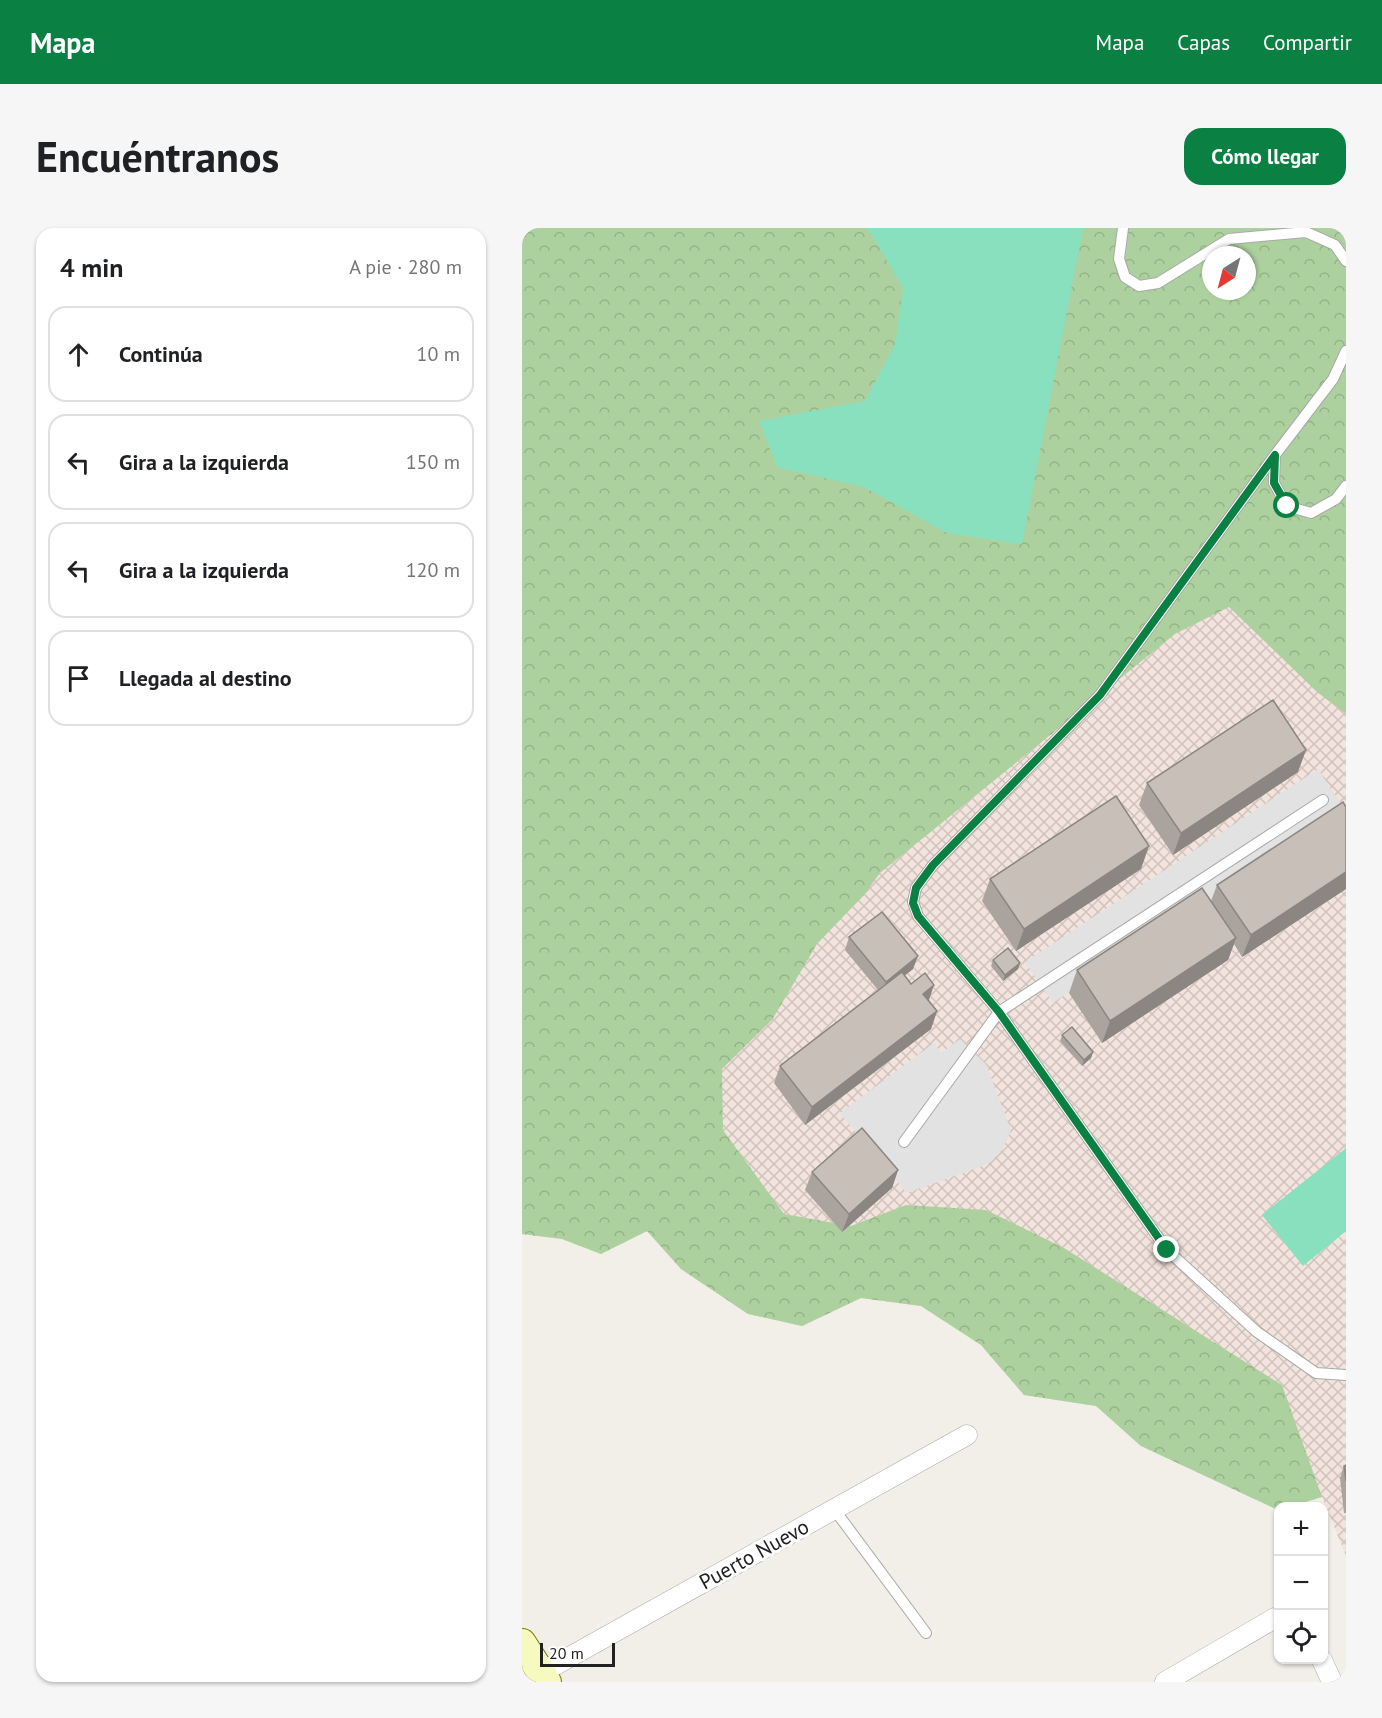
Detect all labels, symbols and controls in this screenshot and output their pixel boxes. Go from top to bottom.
text: Mapa [30,24,95,61]
text: Mapa [1096,29,1144,56]
text: Capas [1177,29,1230,56]
text: Compartir [1263,29,1352,56]
button: Cómo llegar [1184,128,1346,185]
text: Encuéntranos [36,129,279,184]
north arrow [1202,246,1256,300]
text: 4 min [60,251,123,284]
text: A pie · 280 m [349,254,462,280]
icon: ahead [62,338,95,371]
text: Continúa [119,340,203,368]
text: 10 m [417,341,460,367]
icon: left [62,446,95,479]
text: Gira a la izquierda [119,448,289,476]
text: 150 m [406,449,460,475]
route start [1273,492,1299,518]
icon: left [62,554,95,587]
text: Gira a la izquierda [119,556,289,584]
text: 120 m [406,557,460,583]
icon: arrive [62,662,95,695]
text: Llegada al destino [119,664,292,692]
route end [1153,1236,1179,1262]
map controls [1274,1502,1328,1664]
button: + [1274,1502,1328,1556]
street label: Puerto Nuevo [694,1513,814,1595]
button: − [1274,1556,1328,1610]
button: locate [1274,1610,1328,1664]
scale bar [540,1640,615,1668]
text: 20 m [549,1643,584,1663]

